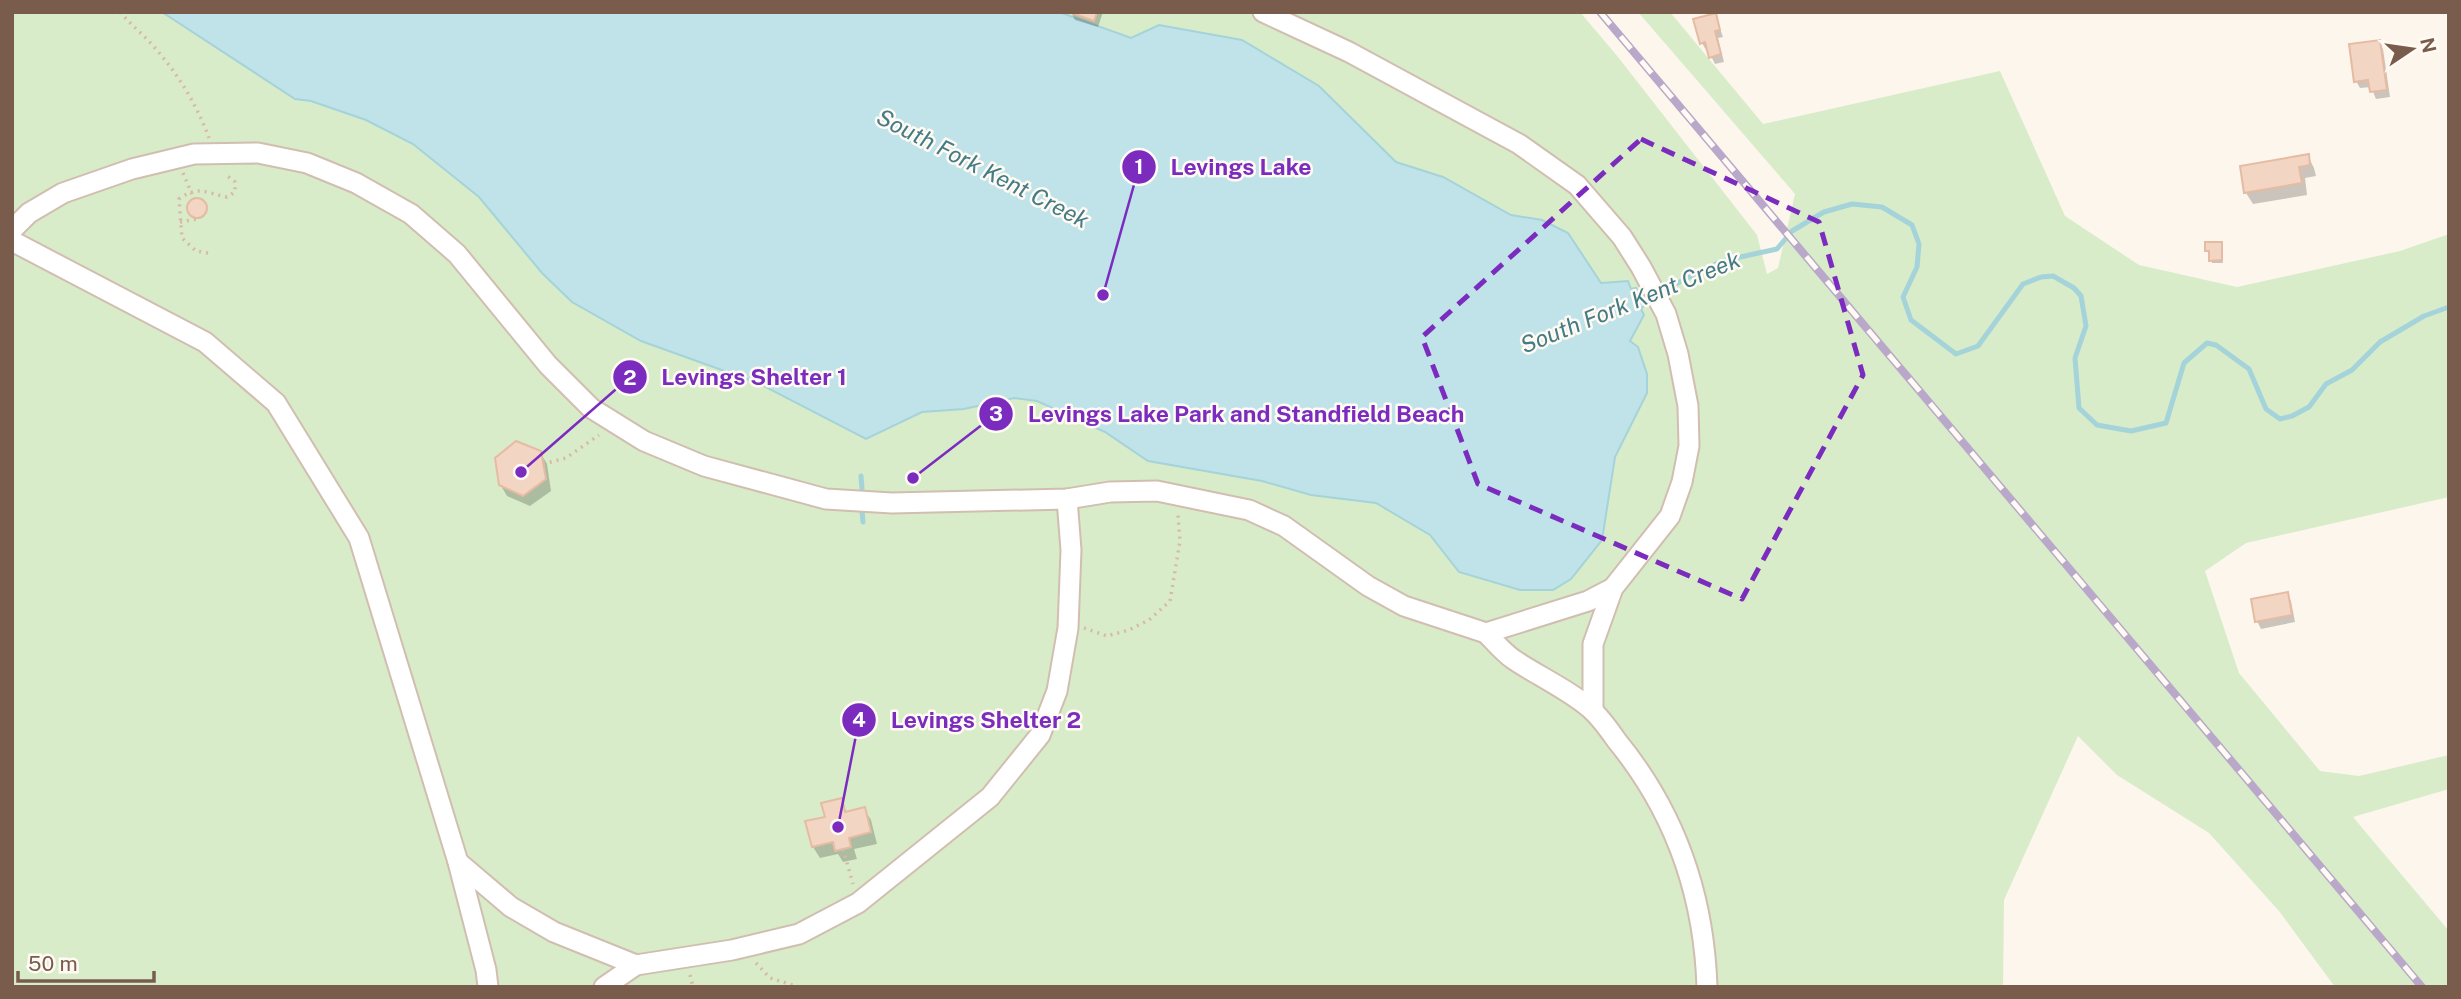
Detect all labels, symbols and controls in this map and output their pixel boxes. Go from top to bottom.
north arrow [2377,14,2447,84]
text: N [2416,35,2441,55]
water label: South Fork Kent Creek [872,103,1094,234]
callout: Levings Lake [1121,145,1326,189]
text: Levings Lake [1170,153,1312,180]
text: 1 [1135,154,1144,179]
water label: South Fork Kent Creek [1516,245,1744,358]
callout: Levings Shelter 1 [613,355,861,399]
text: Levings Shelter 1 [661,363,847,390]
text: 2 [623,365,637,390]
callout: Levings Lake Park and Standfield Beach [979,392,1478,436]
text: Levings Lake Park and Standfield Beach [1028,400,1464,427]
text: 3 [989,401,1003,426]
callout: Levings Shelter 2 [842,698,1095,742]
text: Levings Shelter 2 [891,706,1081,733]
text: 4 [852,707,866,732]
scale bar [18,940,154,984]
text: 50 m [28,951,78,976]

